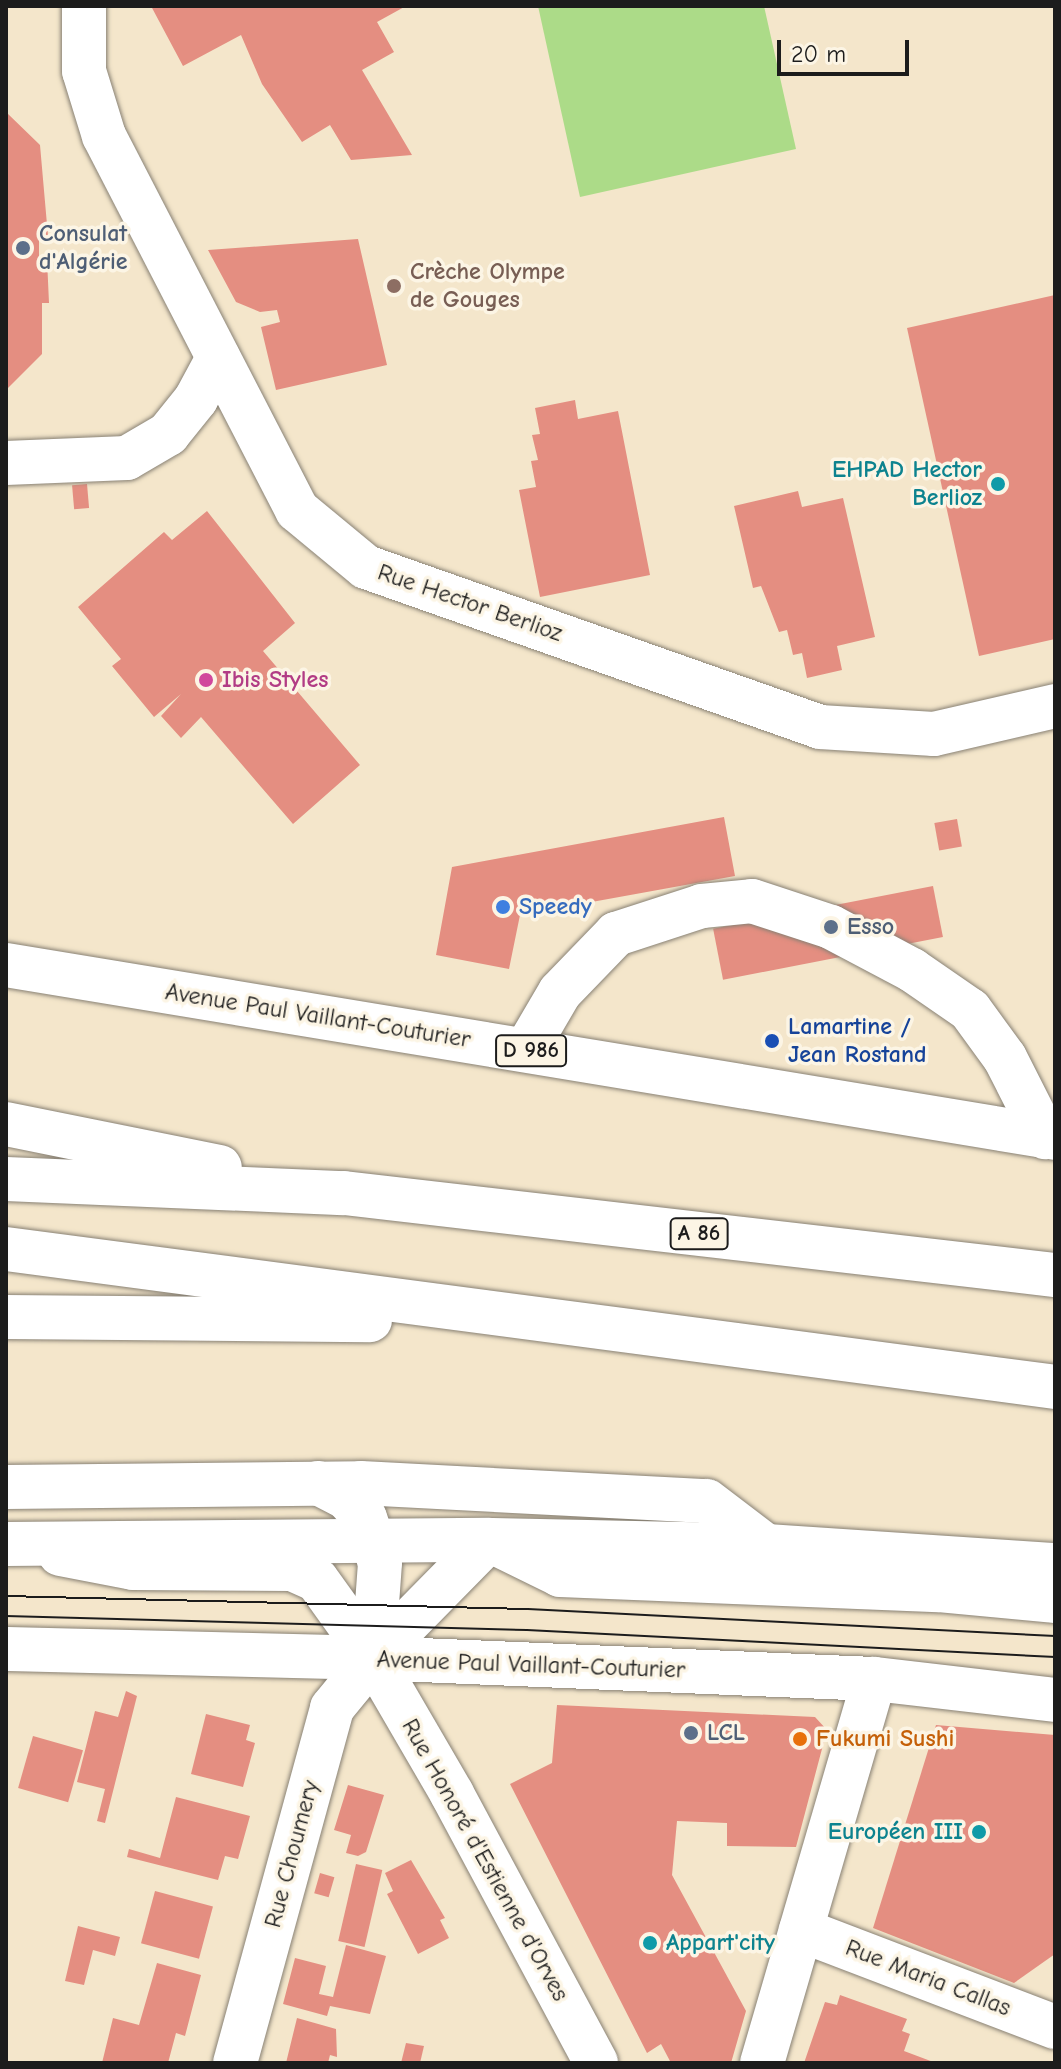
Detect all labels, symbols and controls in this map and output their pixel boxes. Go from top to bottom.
scale bar [781,24,913,74]
text: 20 m [791,40,846,68]
place label: Consulat d'Algérie [39,220,128,276]
marker: Consulat d'Algérie [14,239,32,257]
place label: Crèche Olympe de Gouges [410,258,565,314]
marker: Crèche Olympe de Gouges [385,277,403,295]
place label: EHPAD Hector Berlioz [832,456,982,512]
marker: EHPAD Hector Berlioz [989,475,1007,493]
street label: Rue Hector Berlioz [374,558,566,648]
place label: Ibis Styles [222,666,329,694]
marker: Ibis Styles [197,671,215,689]
place label: Speedy [519,893,592,921]
marker: Speedy [494,898,512,916]
place label: Esso [847,913,894,941]
marker: Esso [822,918,840,936]
street label: Avenue Paul Vaillant-Couturier [163,978,473,1054]
place label: Lamartine / Jean Rostand [788,1013,927,1069]
marker: Lamartine / Jean Rostand [763,1032,781,1050]
road number: D 986 [495,1033,567,1069]
road number: A 86 [669,1216,729,1252]
street label: Avenue Paul Vaillant-Couturier [376,1645,686,1685]
street label: Rue Honoré d'Estienne d'Orves [395,1714,575,2006]
place label: LCL [707,1719,745,1747]
marker: LCL [682,1724,700,1742]
place label: Fukumi Sushi [816,1725,954,1753]
marker: Fukumi Sushi [791,1730,809,1748]
street label: Rue Choumery [259,1777,325,1931]
place label: Européen III [828,1818,963,1846]
marker: Européen III [970,1823,988,1841]
place label: Appart'city [666,1929,775,1957]
street label: Rue Maria Callas [841,1933,1015,2023]
marker: Appart'city [641,1934,659,1952]

